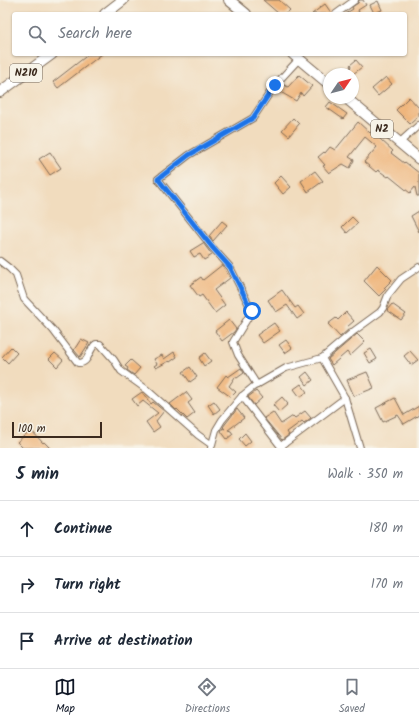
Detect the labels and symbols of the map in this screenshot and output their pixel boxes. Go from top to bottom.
road number: N210 [10,64,42,82]
north arrow [323,68,359,104]
route end [266,76,284,94]
road number: N2 [371,120,393,138]
route start [243,302,261,320]
scale bar [12,420,102,439]

